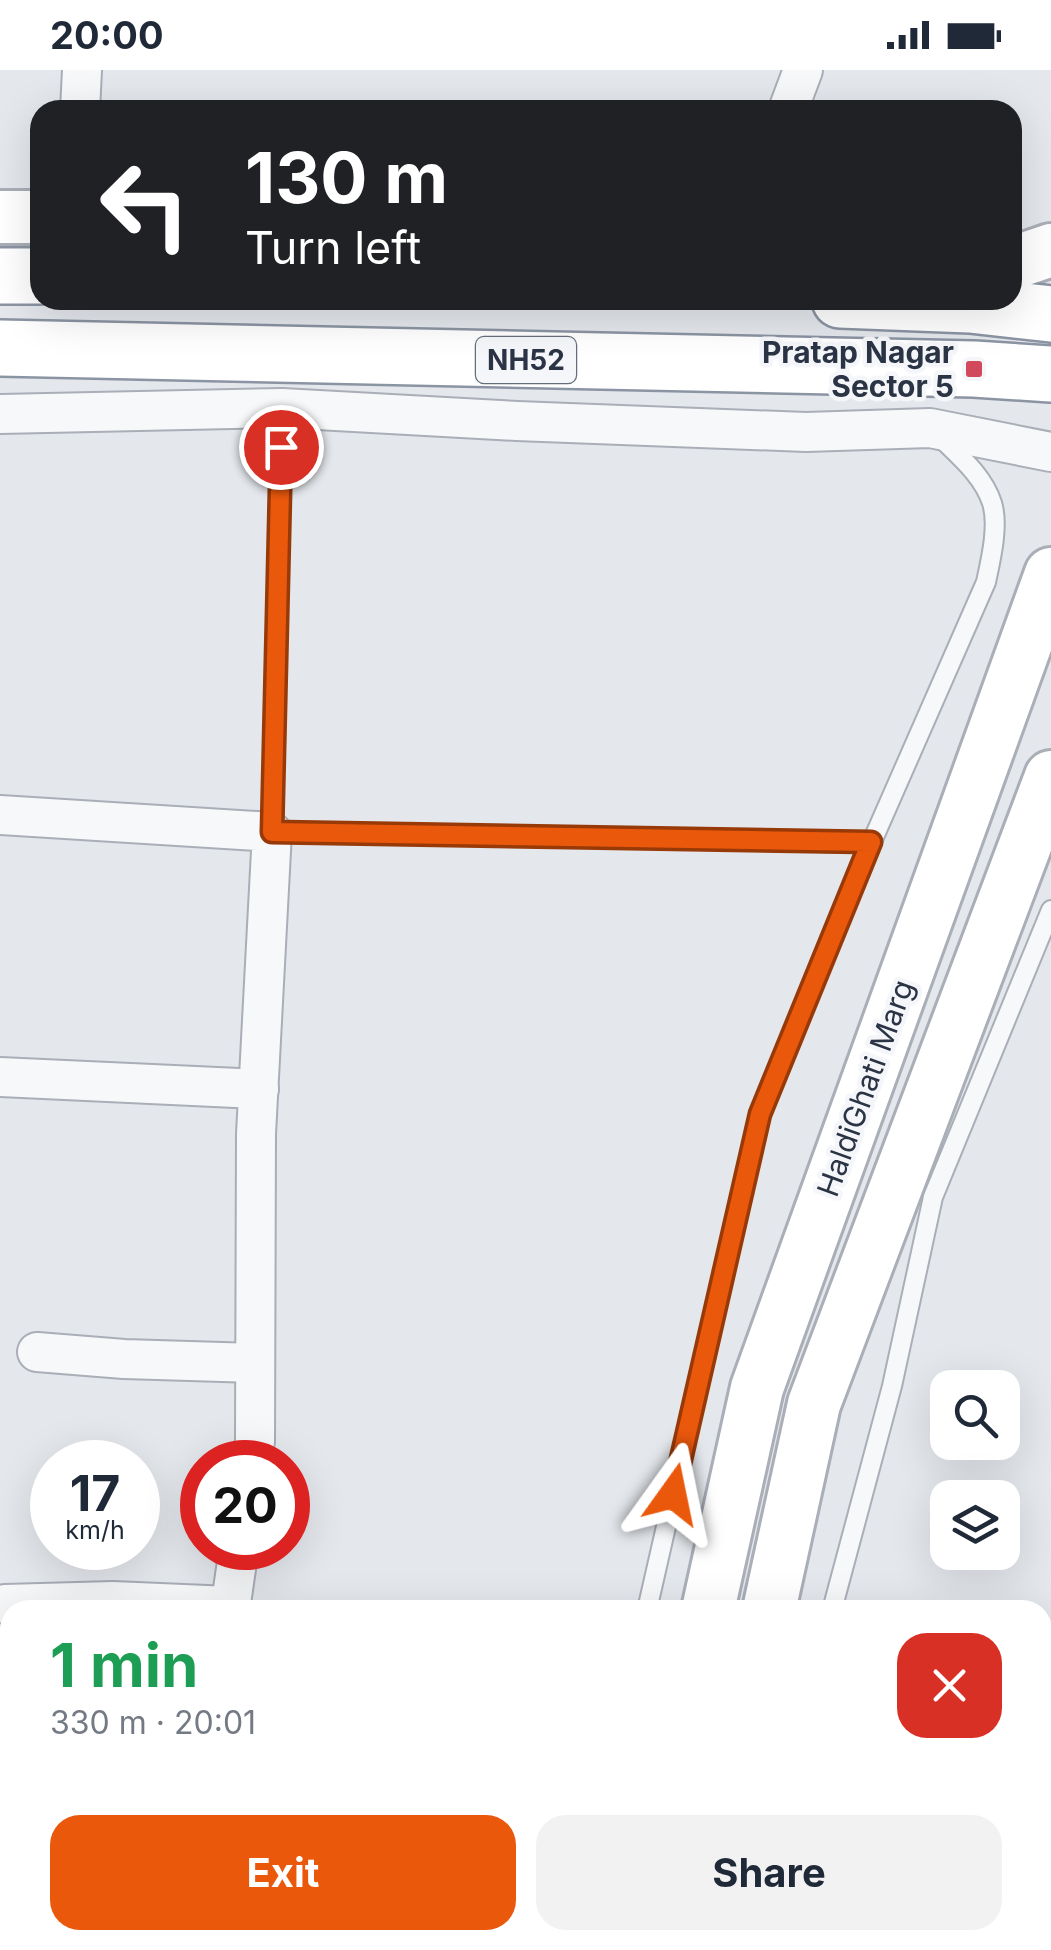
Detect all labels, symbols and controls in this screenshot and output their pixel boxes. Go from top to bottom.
text: 20:00 [50,12,164,58]
text: 130 m [245,135,448,220]
icon: left [80,140,210,270]
text: Turn left [245,220,421,275]
place label: Pratap Nagar Sector 5 [762,334,954,404]
road number: NH52 [476,337,576,383]
marker: Pratap Nagar Sector 5 [963,358,985,380]
pin [239,405,324,490]
icon: arrive [254,420,309,475]
street label: HaldiGhati Marg [809,975,921,1201]
map controls [930,1370,1020,1570]
button: search [930,1370,1020,1460]
speed limit sign: 20 [180,1440,310,1570]
position arrow [621,1442,725,1546]
text: 17 [70,1463,120,1523]
button: layers [930,1480,1020,1570]
text: km/h [65,1515,125,1545]
text: 1 min [50,1629,198,1701]
button: close [897,1633,1002,1738]
text: 330 m · 20:01 [50,1703,256,1742]
button: Exit [50,1815,516,1930]
button: Share [536,1815,1002,1930]

